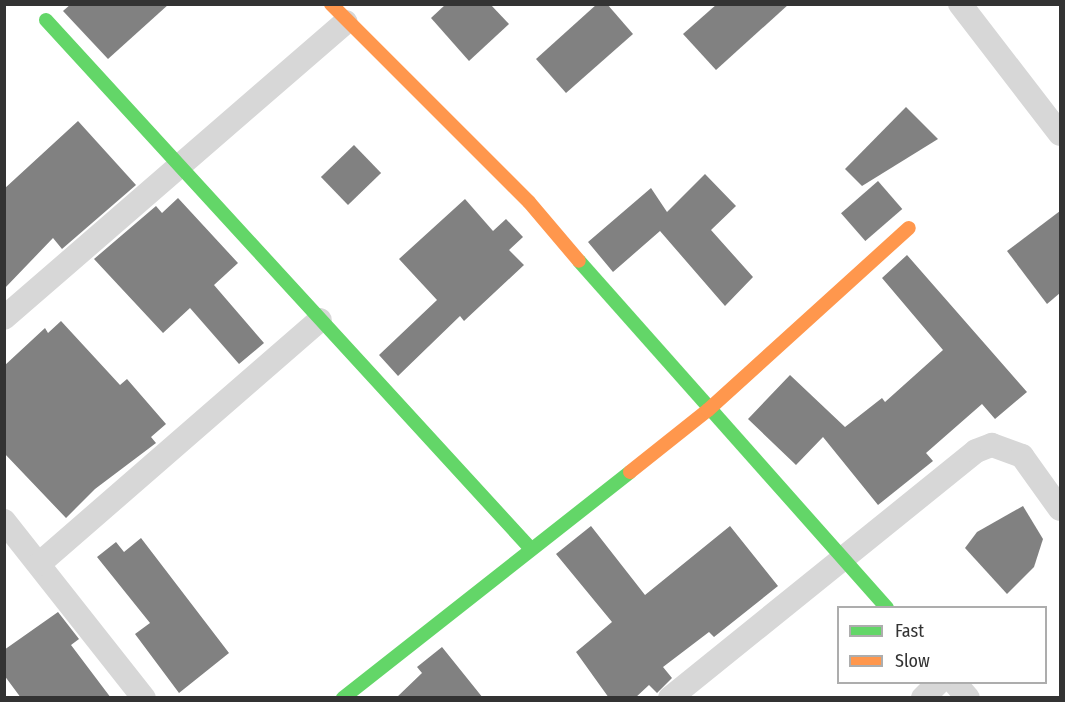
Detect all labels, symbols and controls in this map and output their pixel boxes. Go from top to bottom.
legend [837,606,1047,684]
text: Fast [895,620,924,642]
text: Slow [895,650,930,672]

